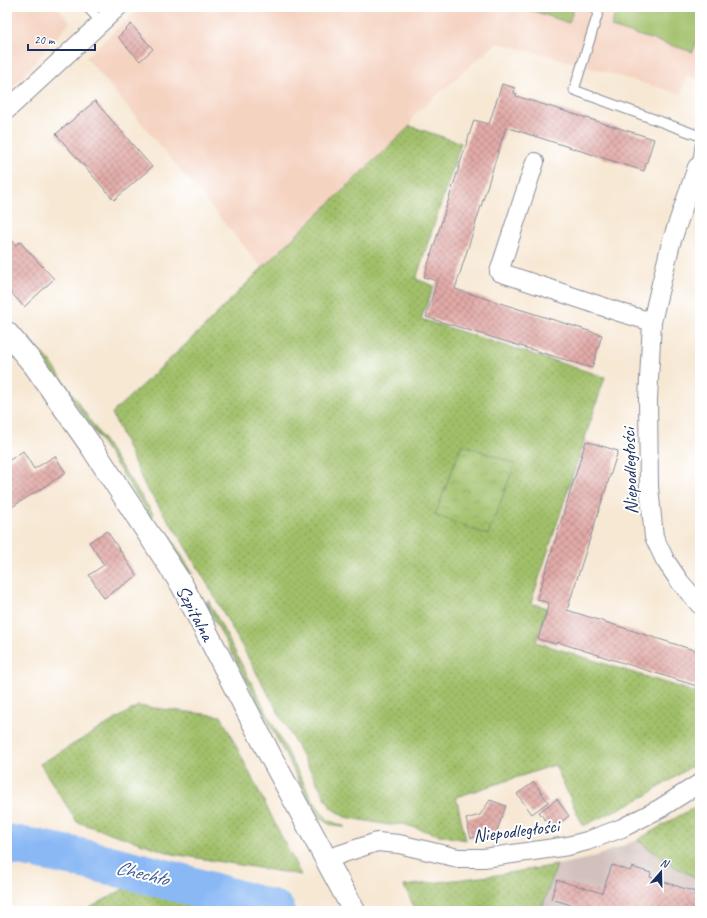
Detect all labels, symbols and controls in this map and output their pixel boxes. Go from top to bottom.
scale bar [28,26,95,52]
text: 20 m [34,32,56,48]
street label: Niepodległości [616,425,644,515]
street label: Szpitalna [170,581,221,647]
street label: Niepodległości [471,814,563,848]
north arrow [641,852,681,892]
water label: Chechło [113,854,174,892]
text: N [659,855,672,871]

